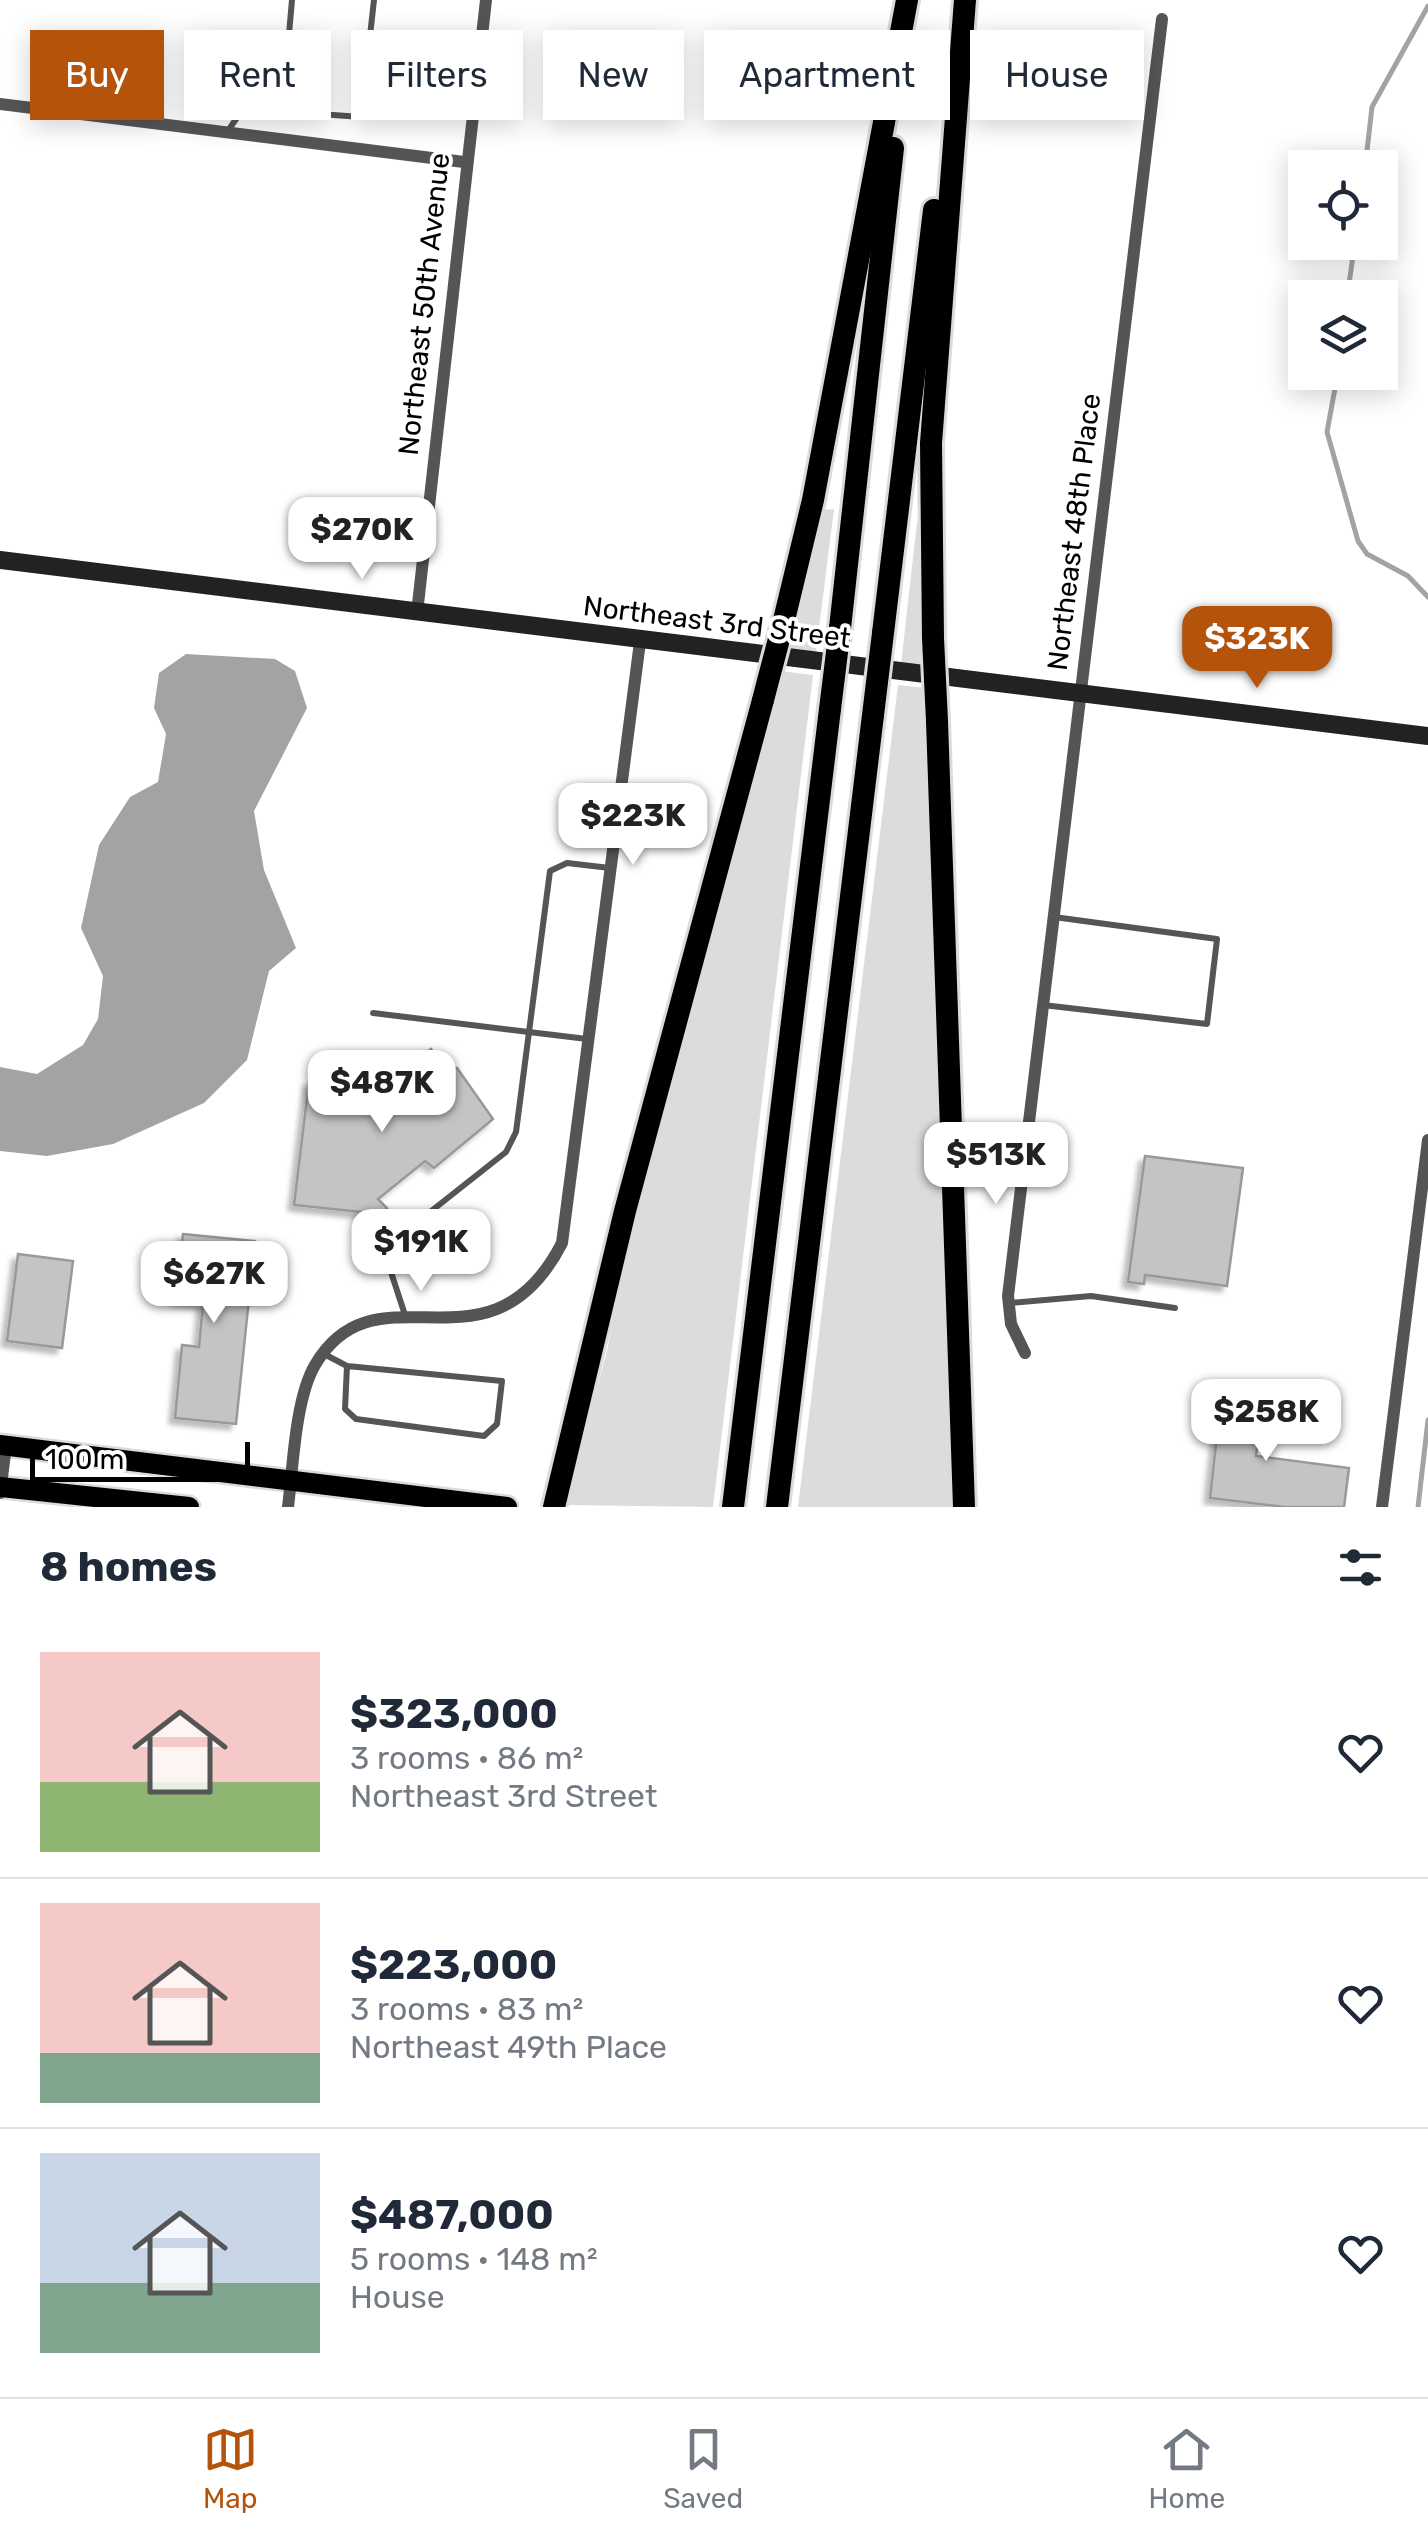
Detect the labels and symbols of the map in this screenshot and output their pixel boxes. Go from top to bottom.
street label: Northeast 50th Avenue [392,151,456,457]
street label: Northeast 48th Place [1041,392,1107,672]
pin: $270K [292,497,432,582]
street label: Northeast 3rd Street [581,589,853,655]
pin: $323K [1187,606,1327,691]
pin: $223K [563,783,703,868]
pin: $487K [312,1050,452,1135]
pin: $513K [926,1122,1066,1207]
pin: $191K [351,1209,491,1294]
pin: $627K [144,1241,284,1326]
pin: $258K [1196,1379,1336,1464]
scale bar [30,1437,250,1482]

